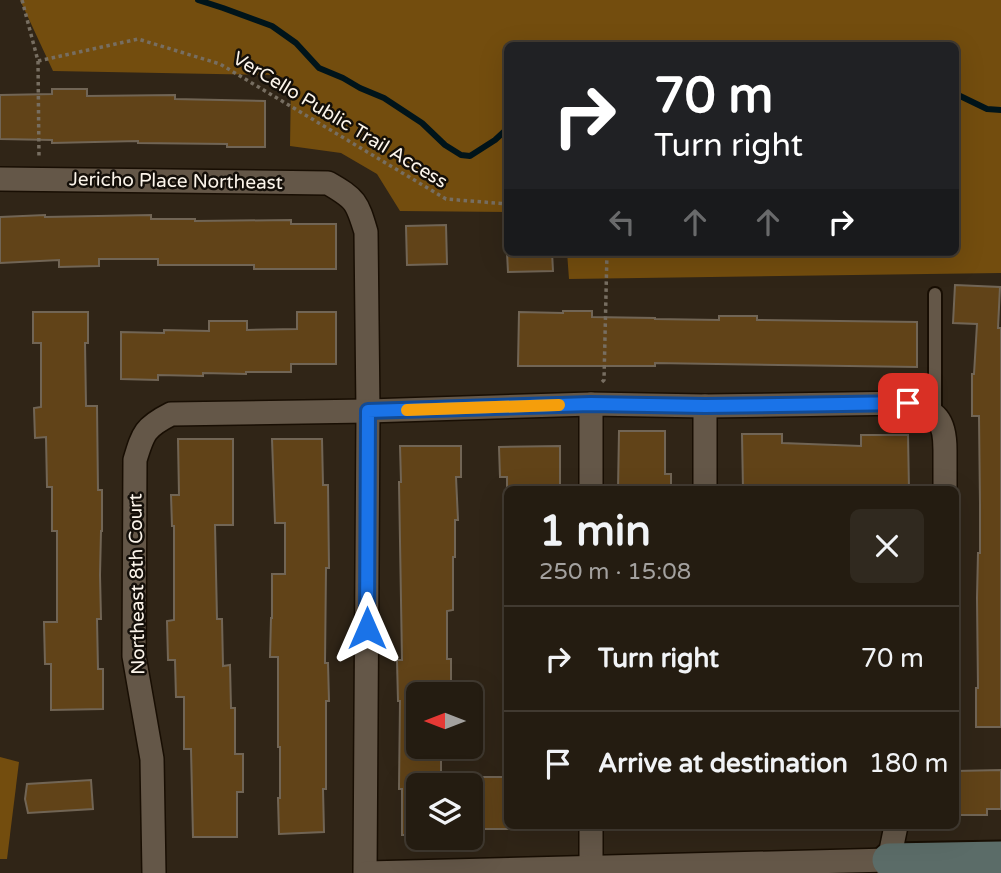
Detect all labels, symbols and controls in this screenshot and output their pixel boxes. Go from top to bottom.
street label: VerCello Public Trail Access [229,47,451,193]
text: 70 m [654,67,773,126]
icon: right [539,70,630,161]
text: Turn right [654,127,803,165]
street label: Jericho Place Northeast [69,168,283,194]
icon: left [603,203,641,241]
icon: ahead [676,203,714,241]
icon: ahead [749,203,787,241]
icon: right [822,203,860,241]
pin [878,373,938,433]
icon: arrive [889,384,927,422]
street label: Northeast 8th Court [124,493,150,675]
text: 1 min [539,506,651,557]
button: close [850,509,924,583]
text: 250 m · 15:08 [539,558,691,586]
position arrow [330,591,404,665]
icon: right [539,640,577,678]
text: Turn right [598,643,719,674]
text: 70 m [861,643,924,674]
north arrow [406,682,483,760]
map controls [406,682,483,850]
icon: arrive [539,745,577,783]
text: Arrive at destination [598,748,848,779]
text: 180 m [869,748,948,779]
button: layers [406,773,483,850]

